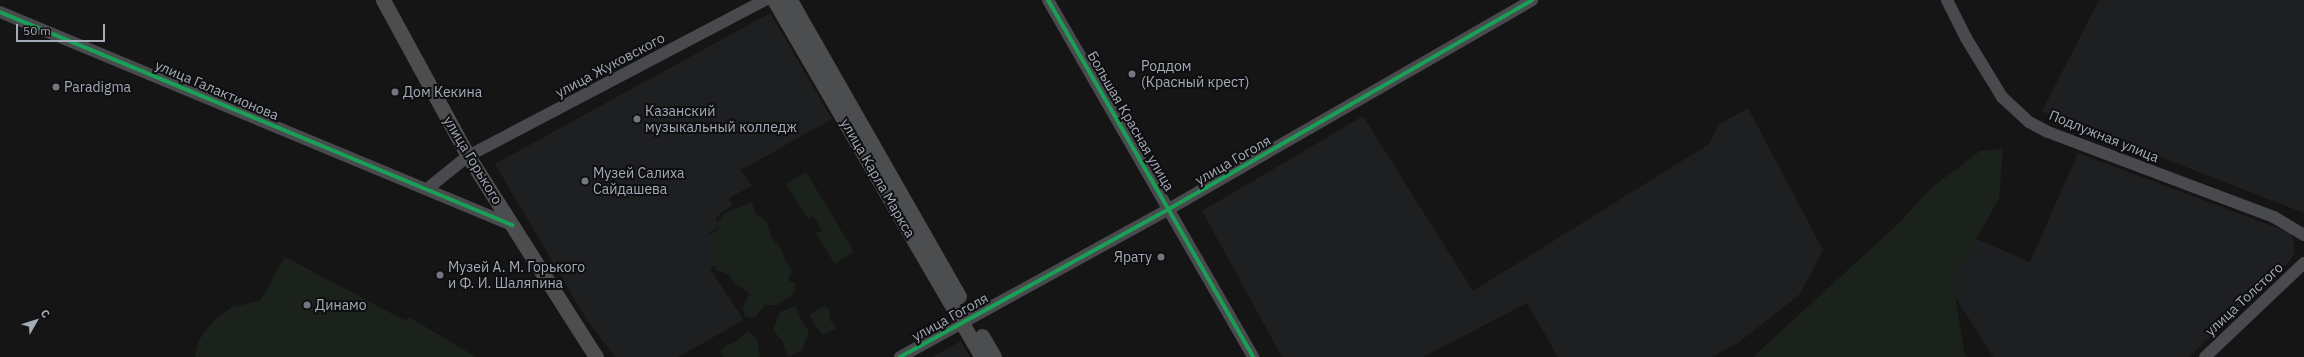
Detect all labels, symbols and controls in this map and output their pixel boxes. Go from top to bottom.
scale bar [18,16,107,42]
text: 50 m [23,23,51,38]
street label: улица Жуковского [552,29,668,101]
street label: Большая Красная улица [1084,48,1178,194]
street label: улица Галактионова [153,56,281,124]
place label: Роддом (Красный крест) [1141,58,1249,90]
marker: Роддом (Красный крест) [1126,68,1138,80]
place label: Paradigma [64,79,131,95]
marker: Paradigma [51,82,61,92]
place label: Дом Кекина [403,84,482,100]
marker: Дом Кекина [390,87,400,97]
place label: Казанский музыкальный колледж [645,103,797,136]
street label: Подлужная улица [2047,106,2161,166]
street label: улица Горького [440,113,506,207]
marker: Казанский музыкальный колледж [632,114,642,124]
street label: улица Карла Маркса [837,116,919,240]
street label: улица Гоголя [1192,132,1274,188]
place label: Музей Салиха Сайдашева [593,165,685,198]
marker: Музей Салиха Сайдашева [580,176,590,186]
place label: Ярату [1114,249,1152,265]
marker: Ярату [1155,251,1167,263]
place label: Музей А. М. Горького и Ф. И. Шаляпина [448,259,585,292]
street label: улица Толстого [2202,259,2286,339]
marker: Музей А. М. Горького и Ф. И. Шаляпина [435,270,445,280]
street label: улица Гоголя [909,289,991,345]
place label: Динамо [315,297,367,313]
marker: Динамо [302,300,312,310]
north arrow [16,301,56,341]
text: С [38,306,53,321]

